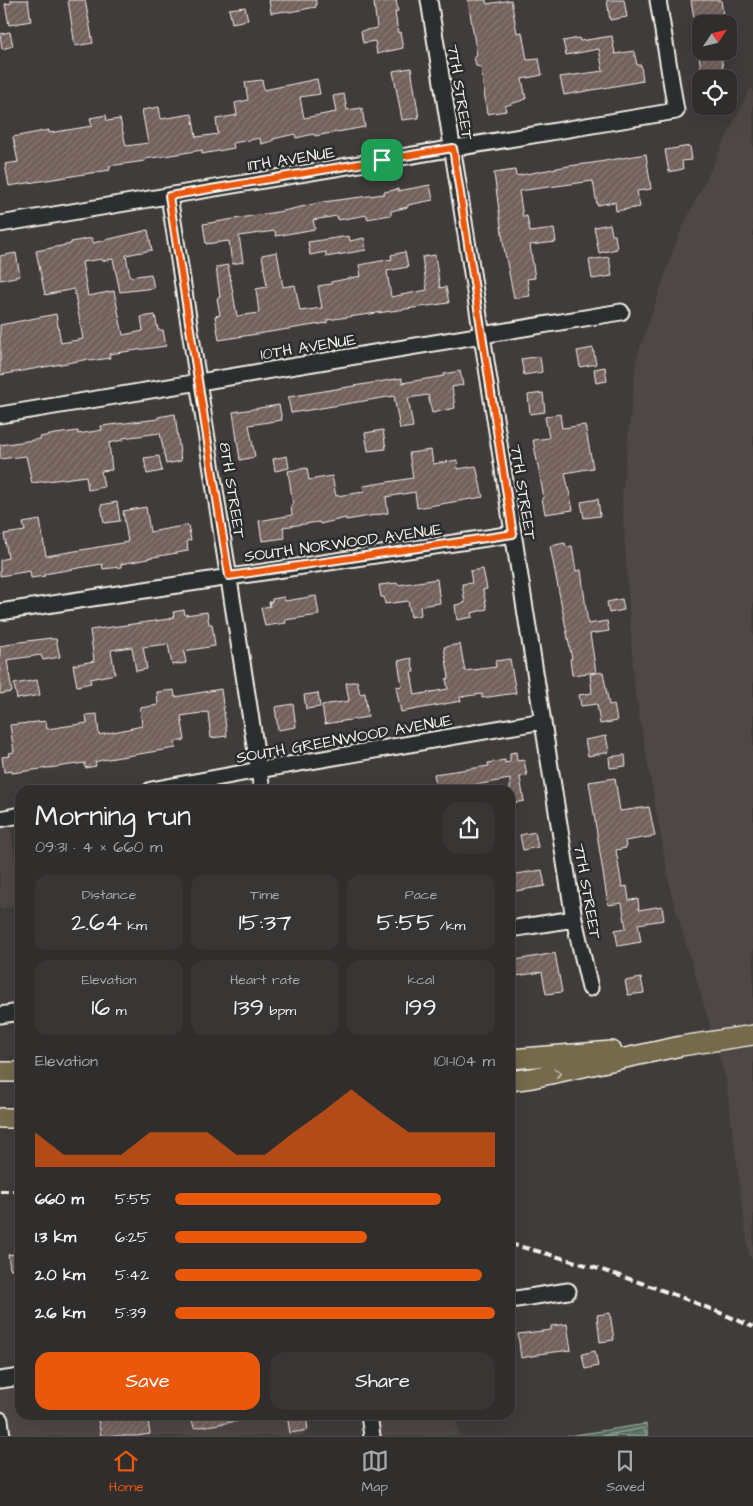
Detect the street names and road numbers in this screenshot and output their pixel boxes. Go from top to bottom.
street label: 7TH STREET [442,43,478,142]
street label: 11TH AVENUE [246,141,337,177]
street label: 10TH AVENUE [259,328,358,365]
street label: 8TH STREET [214,441,250,540]
street label: 7TH STREET [505,443,541,542]
street label: SOUTH NORWOOD AVENUE [243,518,444,568]
street label: SOUTH GREENWOOD AVENUE [234,709,454,769]
street label: 7TH STREET [568,842,606,941]

